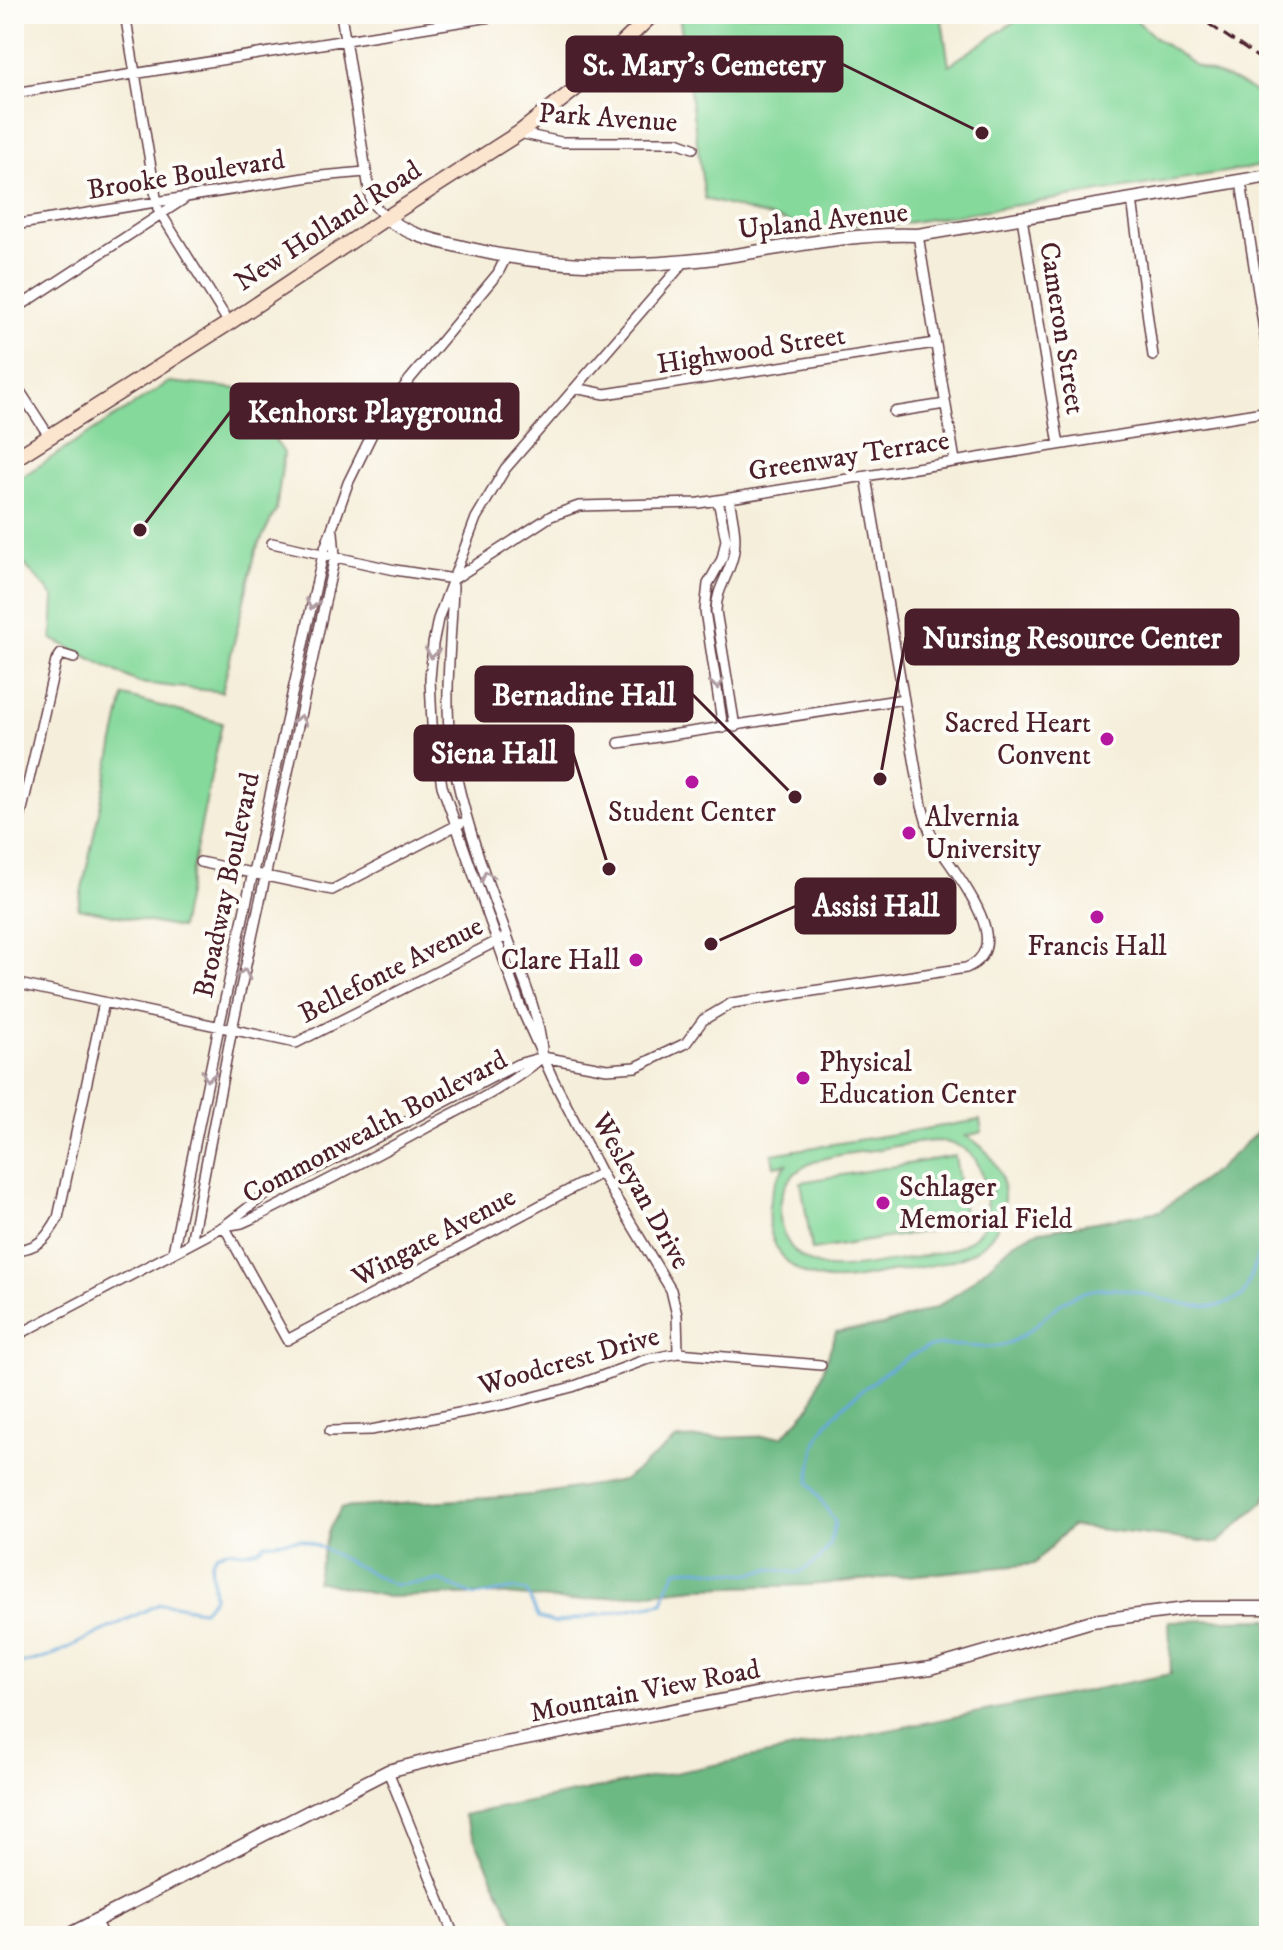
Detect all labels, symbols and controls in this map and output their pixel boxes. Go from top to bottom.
callout: St. Mary's Cemetery [567,37,842,91]
text: St. Mary's Cemetery [582,48,826,85]
street label: Park Avenue [537,96,679,140]
street label: Brooke Boulevard [85,142,287,208]
street label: New Holland Road [228,153,428,299]
street label: Upland Avenue [736,195,910,247]
street label: Cameron Street [1031,239,1093,417]
street label: Highwood Street [654,318,848,382]
callout: Kenhorst Playground [231,384,518,438]
text: Kenhorst Playground [248,395,503,432]
street label: Greenway Terrace [746,423,952,489]
one-way arrow [304,596,321,610]
callout: Nursing Resource Center [906,610,1238,664]
text: Nursing Resource Center [922,621,1223,658]
one-way arrow [424,647,441,660]
callout: Bernadine Hall [476,667,692,721]
one-way arrow [708,677,725,691]
text: Bernadine Hall [492,678,677,715]
place label: Sacred Heart Convent [944,706,1091,773]
one-way arrow [291,713,308,727]
callout: Siena Hall [415,726,573,780]
marker: Sacred Heart Convent [1098,730,1116,748]
text: Siena Hall [431,736,558,773]
street label: Broadway Boulevard [186,769,268,1001]
marker: Student Center [683,773,701,791]
place label: Student Center [608,795,777,830]
place label: Alvernia University [925,800,1042,867]
marker: Alvernia University [900,824,918,842]
one-way arrow [480,870,496,884]
callout: Assisi Hall [796,879,955,933]
text: Assisi Hall [811,889,940,926]
marker: Francis Hall [1088,908,1106,926]
street label: Bellefonte Avenue [293,909,489,1031]
place label: Francis Hall [1027,929,1167,964]
place label: Clare Hall [501,943,621,978]
marker: Clare Hall [627,951,645,969]
one-way arrow [235,967,252,981]
street label: Commonwealth Boulevard [237,1042,513,1212]
place label: Physical Education Center [819,1045,1017,1112]
marker: Physical Education Center [794,1069,812,1087]
one-way arrow [201,1070,218,1083]
street label: Wesleyan Drive [583,1106,698,1275]
place label: Schlager Memorial Field [899,1170,1073,1237]
street label: Wingate Avenue [345,1179,522,1295]
marker: Schlager Memorial Field [874,1194,892,1212]
street label: Woodcrest Drive [474,1319,663,1404]
street label: Mountain View Road [527,1652,763,1730]

